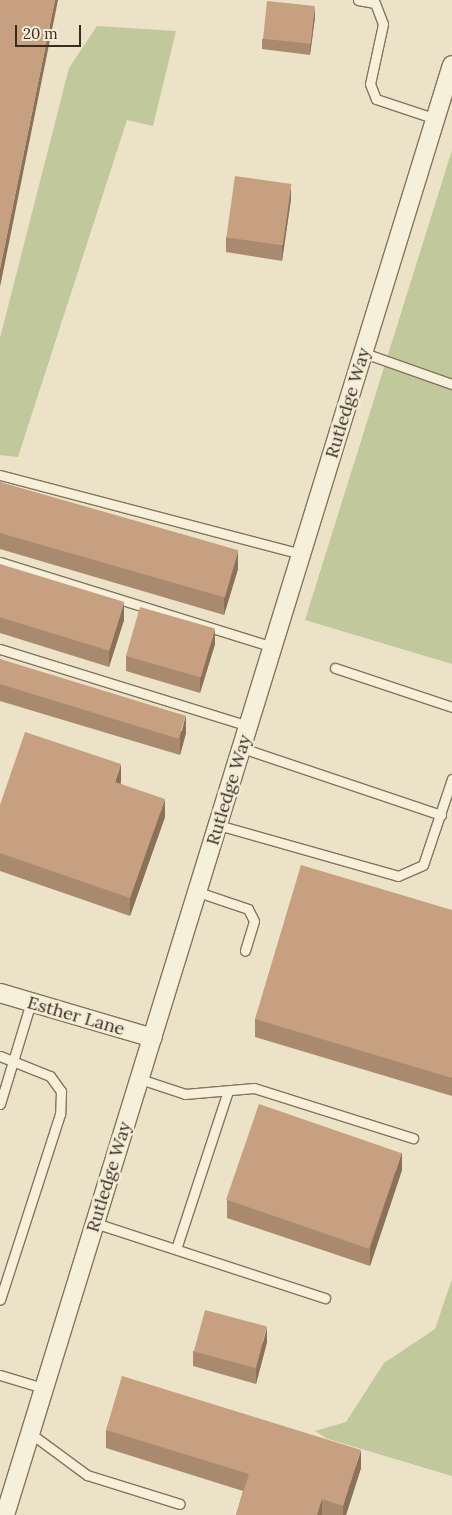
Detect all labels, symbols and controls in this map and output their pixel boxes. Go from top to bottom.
scale bar [18,15,84,47]
text: 20 m [23,24,58,43]
street label: Rutledge Way [321,345,375,461]
street label: Rutledge Way [202,732,256,848]
street label: Esther Lane [25,992,127,1040]
street label: Rutledge Way [82,1119,136,1235]

